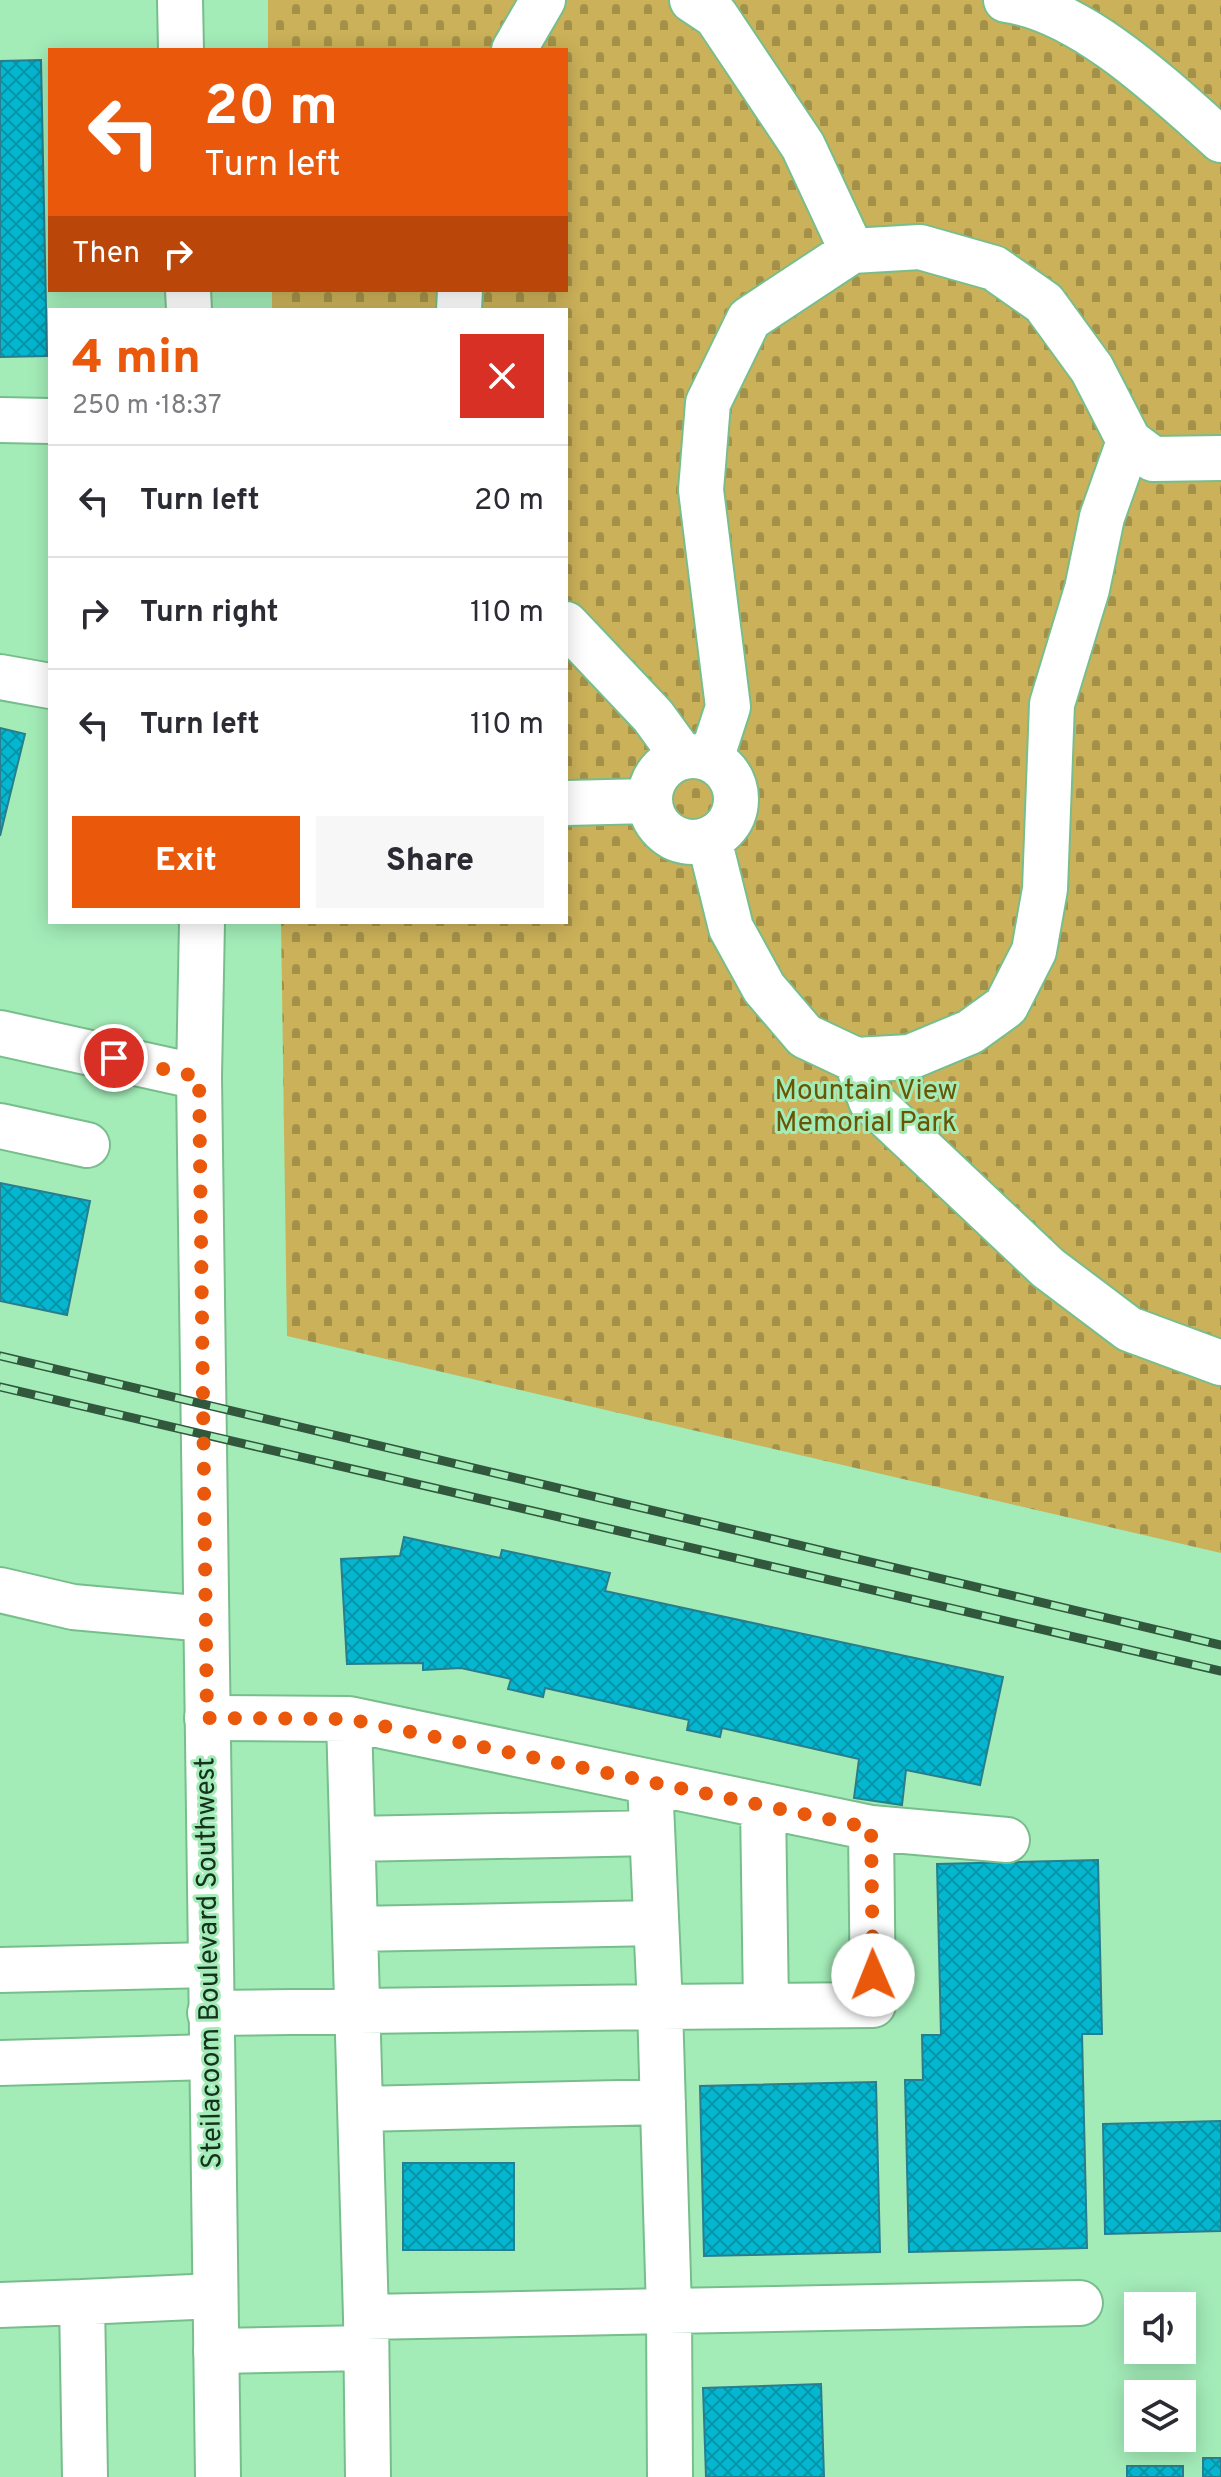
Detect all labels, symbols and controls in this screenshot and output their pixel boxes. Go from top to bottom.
text: 20 m [204,74,338,144]
icon: left [72,80,176,184]
text: Turn left [204,143,341,189]
icon: right [156,232,200,276]
text: Then [72,236,140,273]
text: 4 min [72,330,201,390]
button: close [460,334,544,418]
text: 250 m · 18:37 [72,390,221,423]
icon: left [72,479,116,523]
text: Turn left [140,483,260,520]
text: 20 m [474,483,544,520]
icon: right [72,591,116,635]
text: Turn right [140,595,278,632]
text: 110 m [470,595,544,632]
icon: left [72,703,116,747]
text: Turn left [140,707,260,744]
text: 110 m [470,707,544,744]
button: Exit [72,816,300,908]
button: Share [316,816,544,908]
pin [80,1024,148,1092]
icon: arrive [92,1036,136,1080]
park label: Mountain View Memorial Park [774,1074,958,1142]
street label: Steilacoom Boulevard Southwest [188,1757,232,2169]
position arrow [831,1933,915,2017]
map controls [1124,2292,1196,2452]
button: sound [1124,2292,1196,2364]
button: layers [1124,2380,1196,2452]

